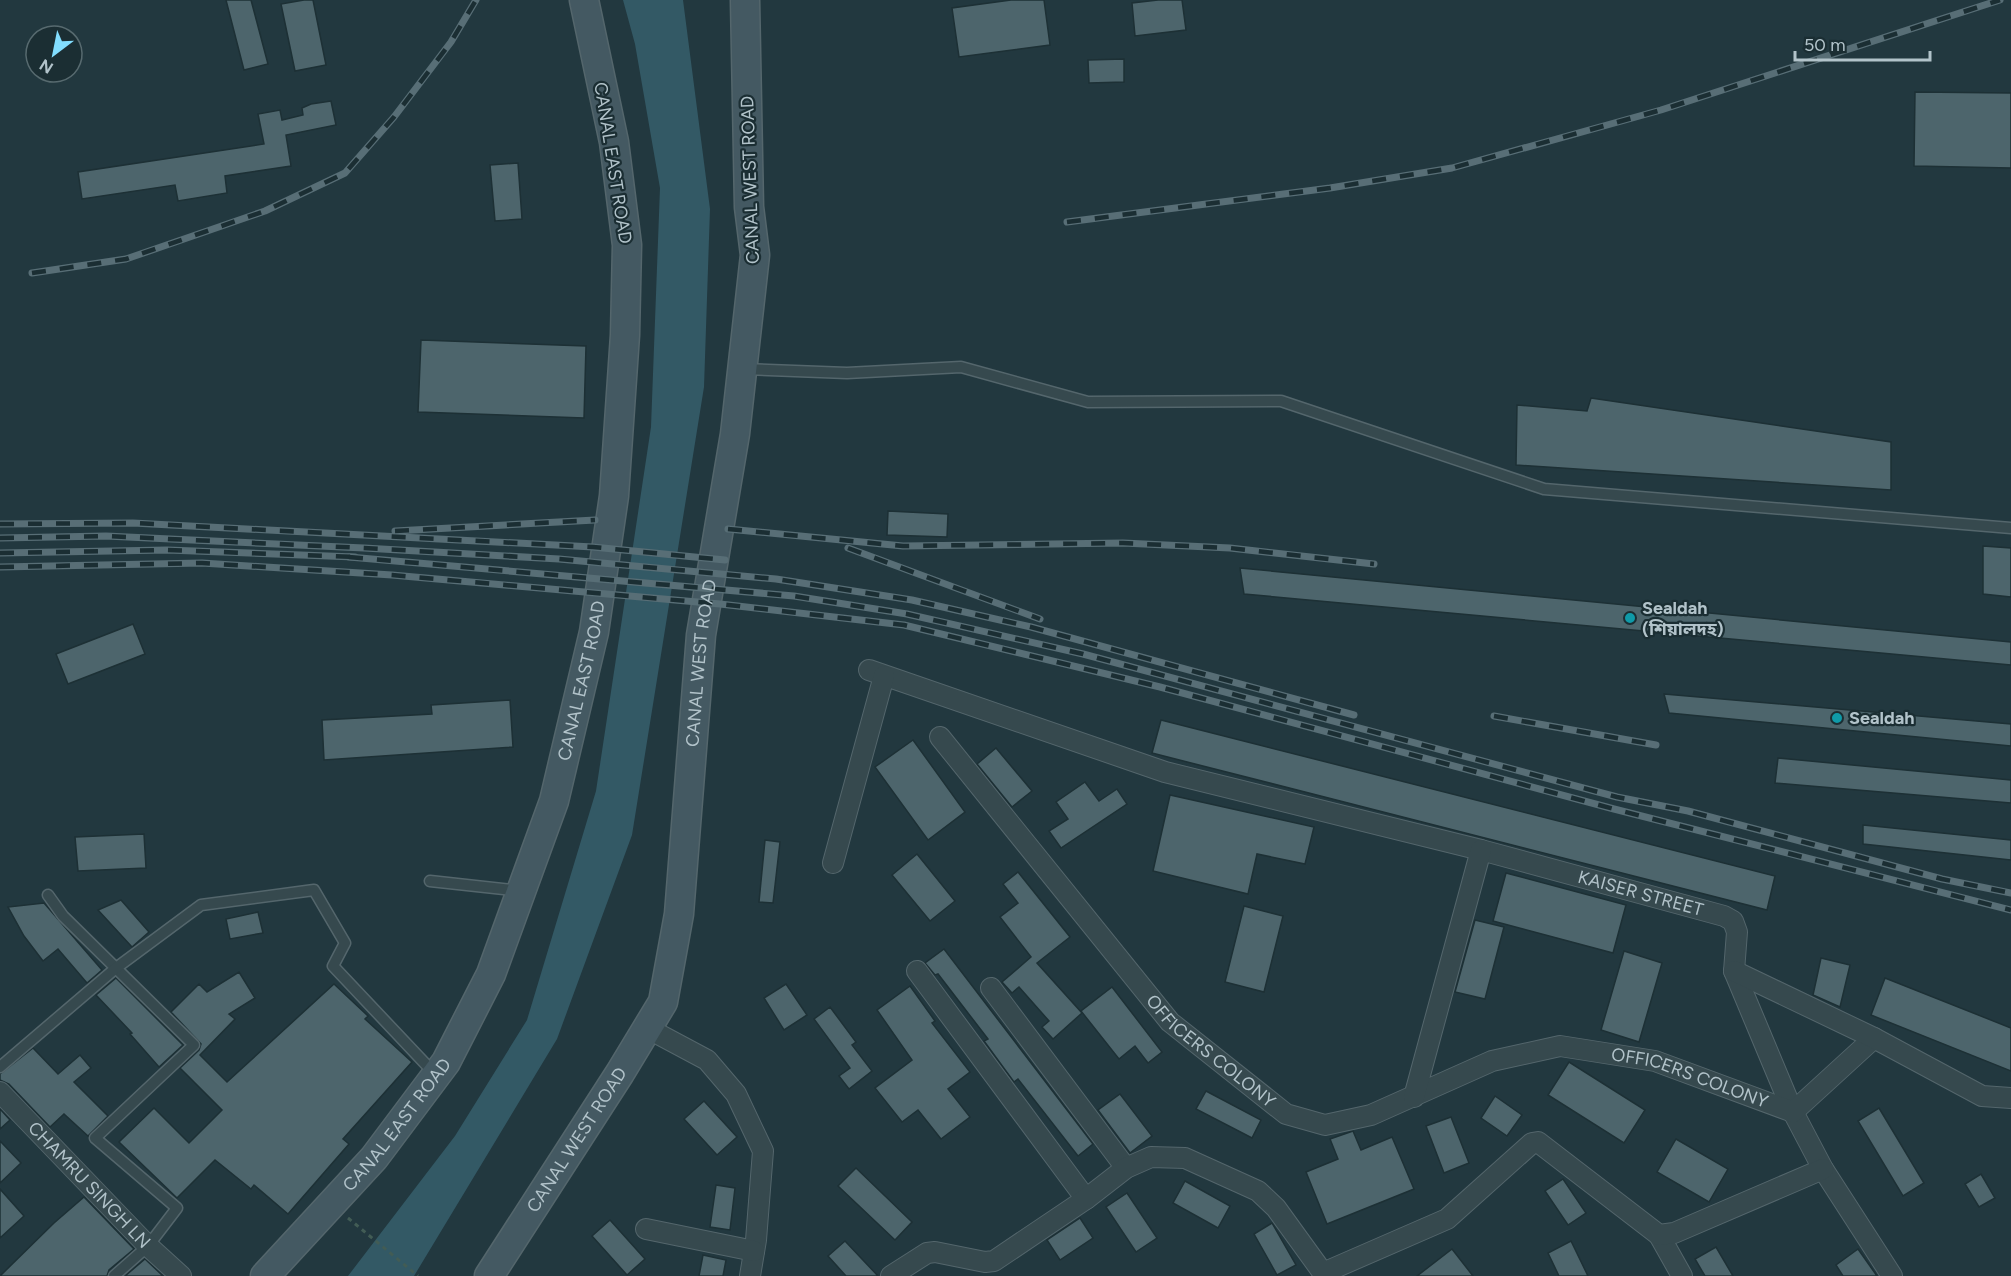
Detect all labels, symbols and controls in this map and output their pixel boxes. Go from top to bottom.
north arrow [24,24,84,84]
scale bar [1795,24,1930,62]
text: 50 m [1804,34,1846,56]
text: N [36,55,57,78]
street label: CANAL EAST ROAD [589,81,637,245]
street label: CANAL WEST ROAD [736,96,764,264]
street label: CANAL WEST ROAD [681,578,721,748]
place label: Sealdah (শিয়ালদহ) [1642,597,1724,640]
street label: CANAL EAST ROAD [553,599,609,763]
marker: Sealdah (শিয়ালদহ) [1623,611,1637,625]
place label: Sealdah [1849,707,1914,729]
marker: Sealdah [1830,711,1844,725]
street label: KAISER STREET [1575,866,1706,921]
street label: OFFICERS COLONY [1141,990,1280,1112]
street label: OFFICERS COLONY [1610,1043,1771,1113]
street label: CANAL EAST ROAD [338,1054,456,1196]
street label: CANAL WEST ROAD [522,1063,632,1217]
street label: CHAMRU SINGH LN [23,1117,155,1253]

